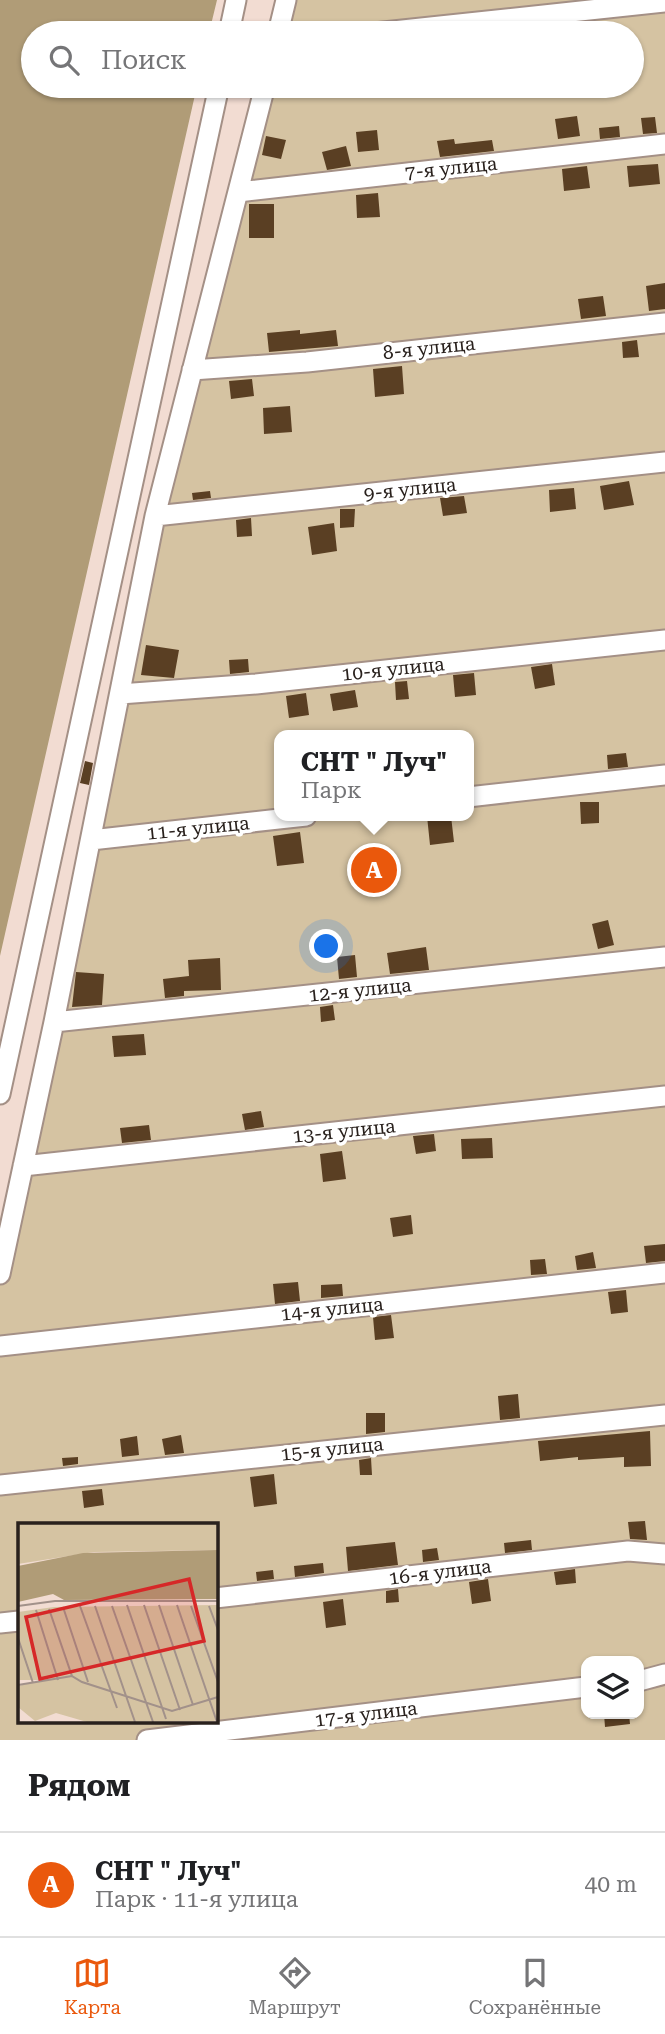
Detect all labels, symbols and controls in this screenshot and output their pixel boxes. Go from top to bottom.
search box [21,21,644,98]
icon: search [45,41,83,79]
text: Поиск [101,45,187,75]
street label: 7-я улица [404,152,499,184]
street label: 8-я улица [382,332,477,364]
street label: 9-я улица [363,473,458,505]
street label: 10-я улица [340,652,446,686]
popup [274,730,474,821]
text: СНТ " Луч" [301,747,447,777]
text: Парк [301,777,362,804]
street label: 11-я улица [145,811,251,845]
pin: A [351,844,397,896]
your location [309,929,343,963]
street label: 12-я улица [307,973,413,1007]
street label: 13-я улица [291,1114,397,1148]
street label: 14-я улица [279,1292,385,1326]
street label: 15-я улица [279,1432,385,1466]
inset map [18,1523,217,1722]
street label: 16-я улица [387,1554,493,1590]
map controls [581,1656,644,1719]
button: layers [581,1656,644,1719]
street label: 17-я улица [313,1696,419,1732]
text: Рядом [28,1768,130,1803]
text: СНТ " Луч" [95,1856,241,1886]
text: A [43,1871,59,1898]
text: 40 m [584,1871,637,1898]
text: Парк · 11-я улица [95,1886,298,1913]
tab: Карта [64,1954,121,2019]
tab: Маршрут [249,1954,341,2019]
tab: Сохранённые [469,1954,601,2019]

